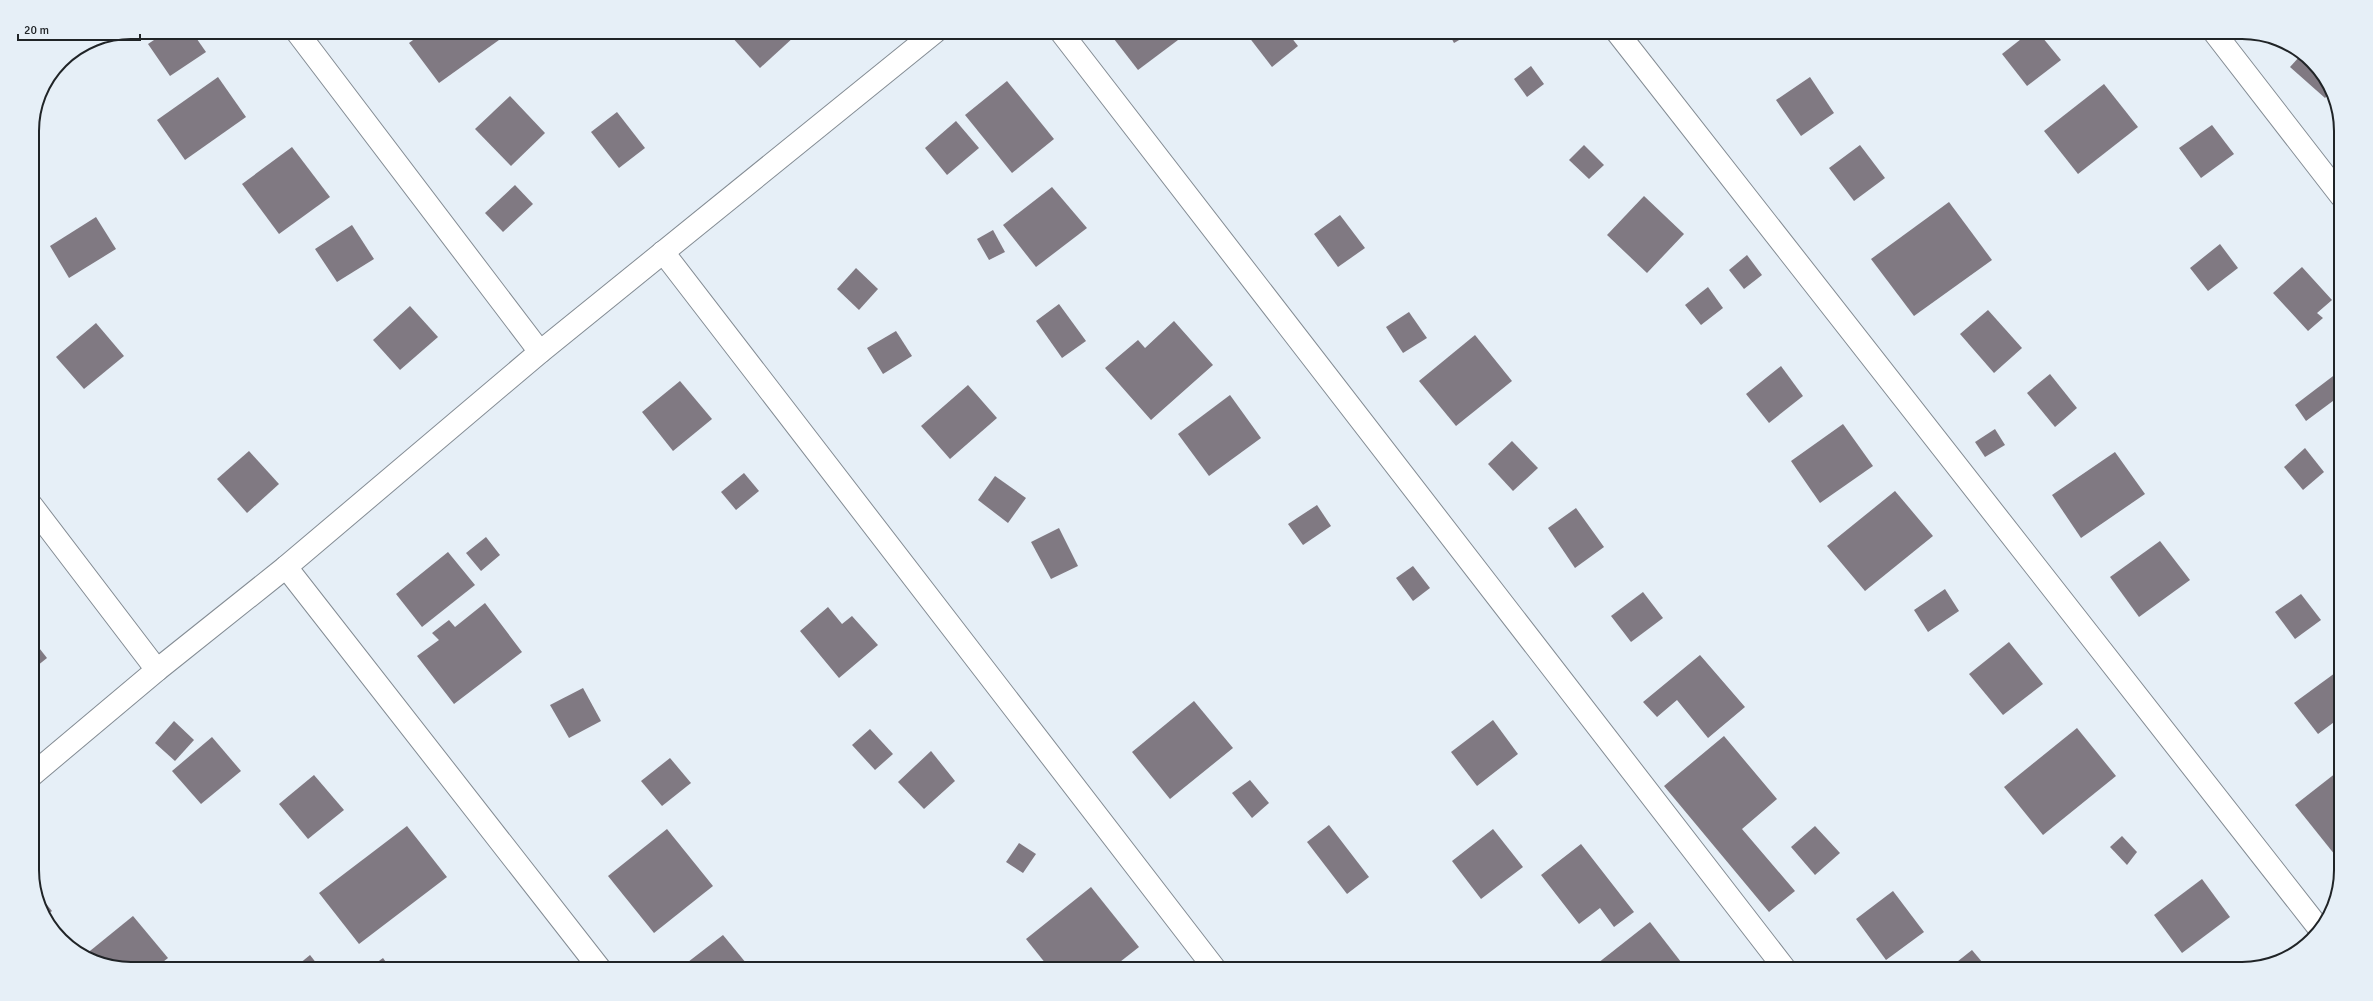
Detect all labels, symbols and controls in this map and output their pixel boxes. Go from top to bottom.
scale bar [18,16,140,42]
text: 20 m [24,23,49,38]

